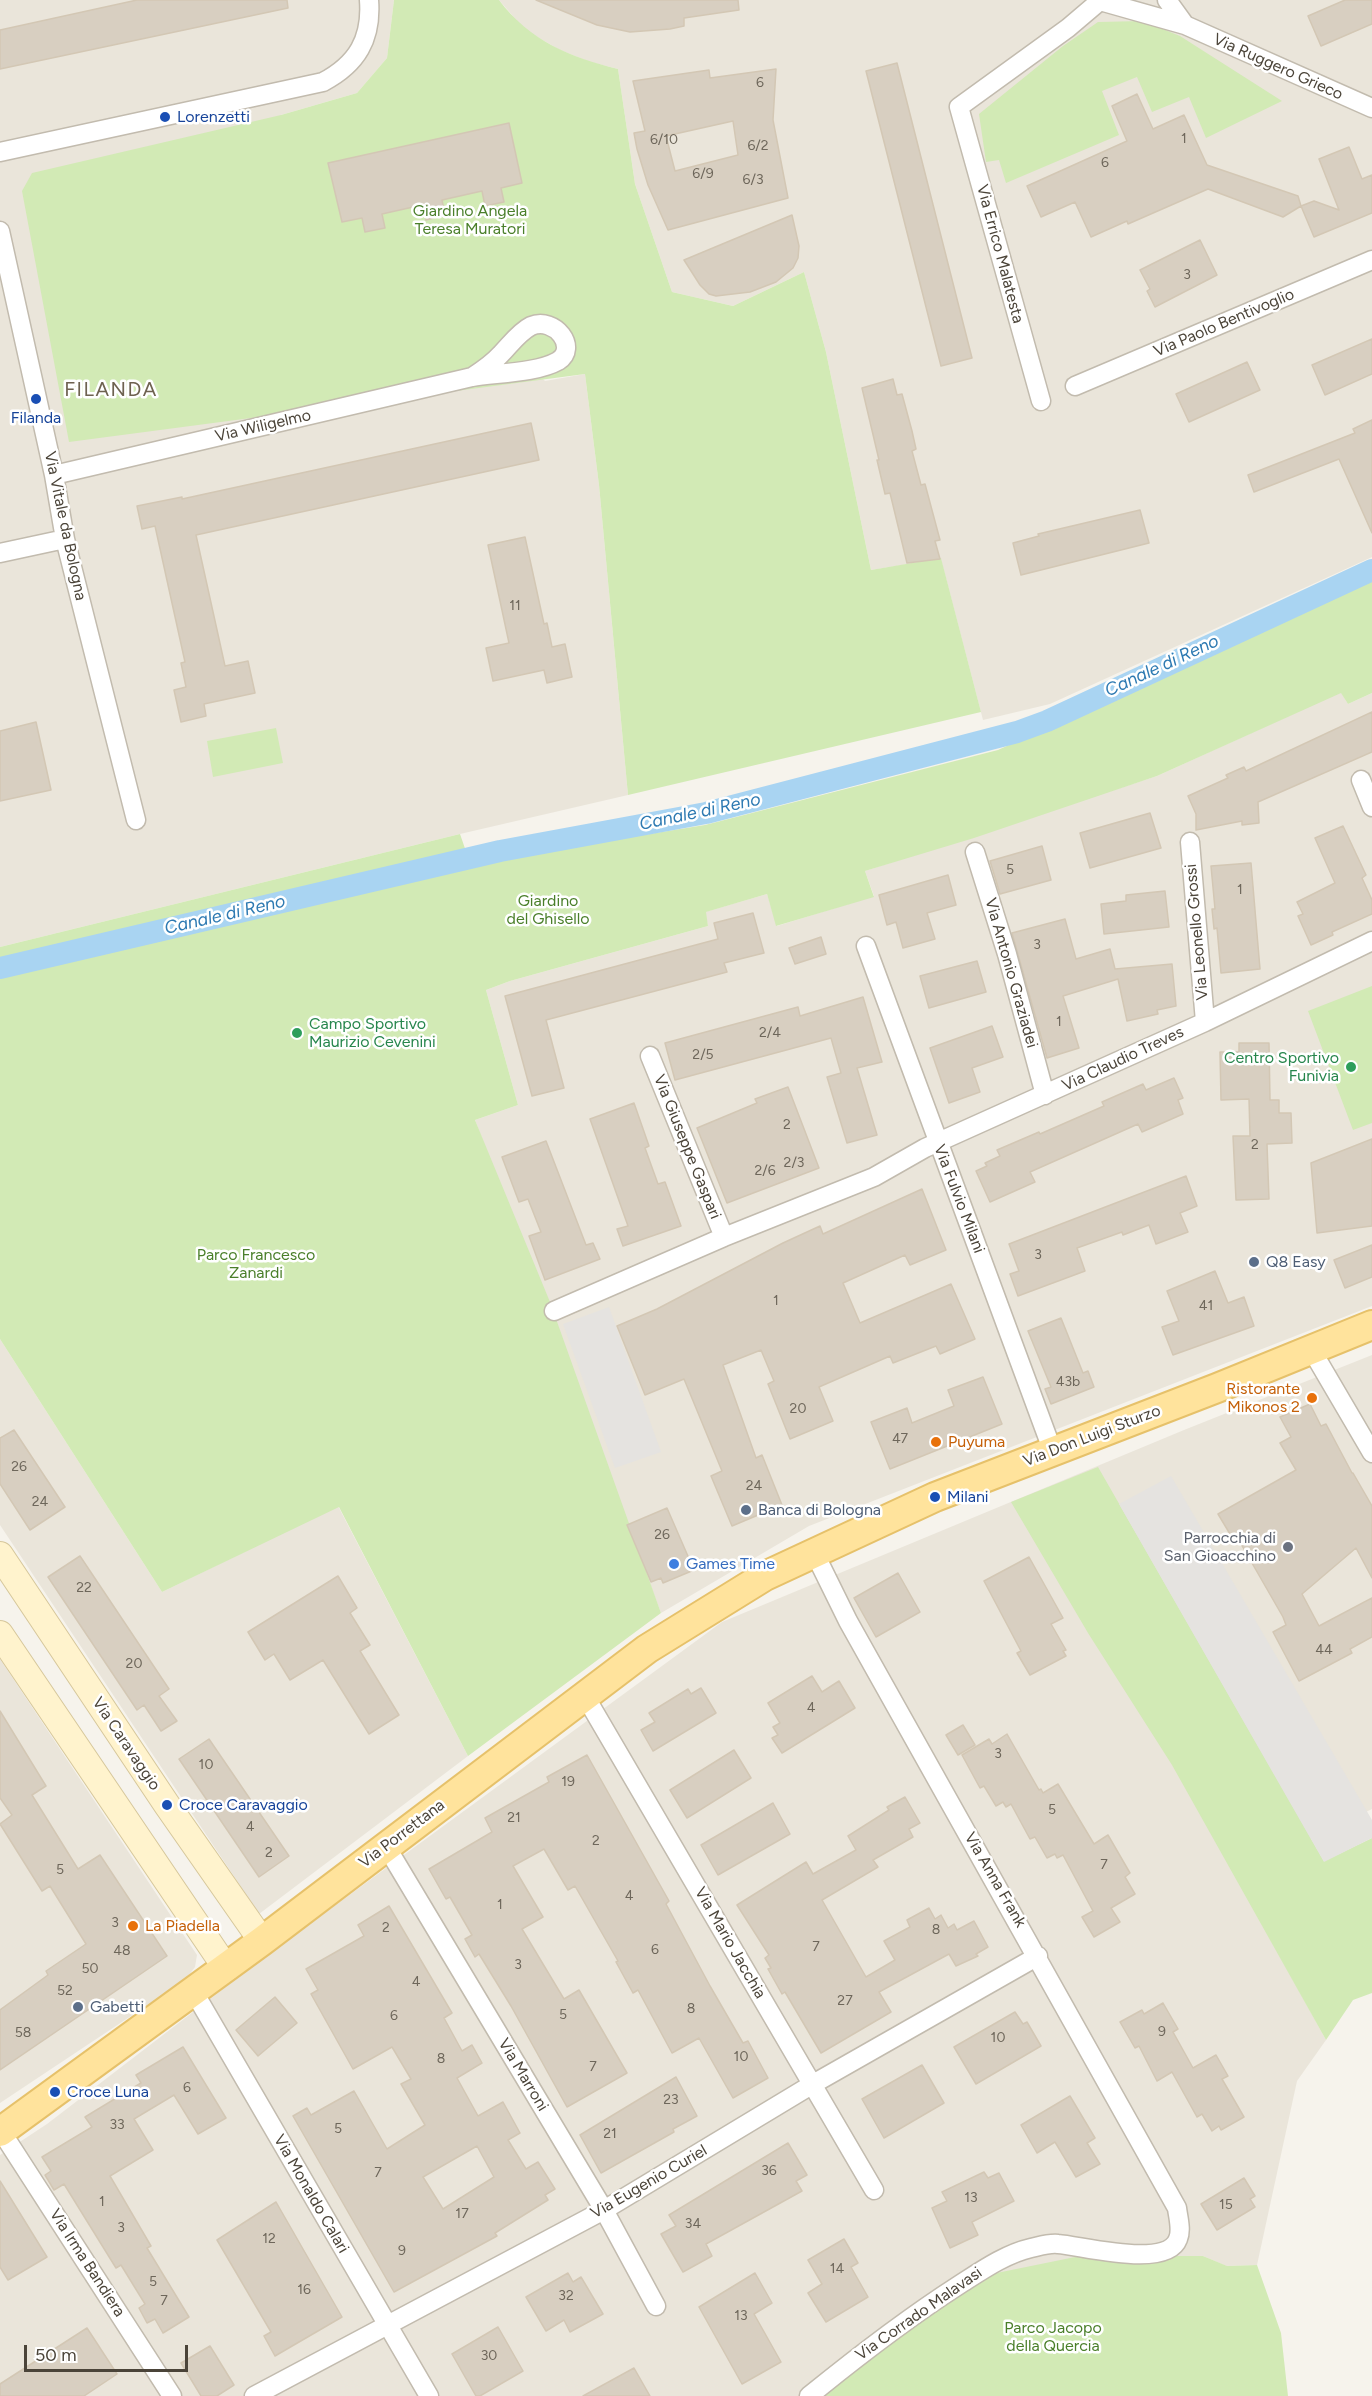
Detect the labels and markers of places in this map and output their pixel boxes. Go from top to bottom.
place label: Lorenzetti [177,107,250,127]
marker: Lorenzetti [158,110,172,124]
marker: Filanda [29,392,43,406]
place label: Filanda [11,408,61,428]
place label: Campo Sportivo Maurizio Cevenini [309,1014,436,1052]
marker: Campo Sportivo Maurizio Cevenini [290,1026,304,1040]
place label: Centro Sportivo Funivia [1224,1048,1339,1086]
marker: Centro Sportivo Funivia [1344,1060,1358,1074]
place label: Q8 Easy [1266,1252,1326,1272]
marker: Q8 Easy [1247,1255,1261,1269]
place label: Ristorante Mikonos 2 [1226,1379,1300,1417]
marker: Ristorante Mikonos 2 [1305,1391,1319,1405]
place label: Puyuma [948,1432,1005,1452]
marker: Puyuma [929,1435,943,1449]
place label: Milani [947,1487,989,1507]
marker: Milani [928,1490,942,1504]
place label: Banca di Bologna [758,1500,881,1520]
marker: Banca di Bologna [739,1503,753,1517]
place label: Parrocchia di San Gioacchino [1164,1528,1276,1566]
marker: Parrocchia di San Gioacchino [1281,1540,1295,1554]
place label: Games Time [686,1554,775,1574]
marker: Games Time [667,1557,681,1571]
place label: Croce Caravaggio [179,1795,308,1815]
marker: Croce Caravaggio [160,1798,174,1812]
place label: La Piadella [145,1916,220,1936]
marker: La Piadella [126,1919,140,1933]
place label: Gabetti [90,1997,144,2017]
marker: Gabetti [71,2000,85,2014]
place label: Croce Luna [67,2082,149,2102]
marker: Croce Luna [48,2085,62,2099]

